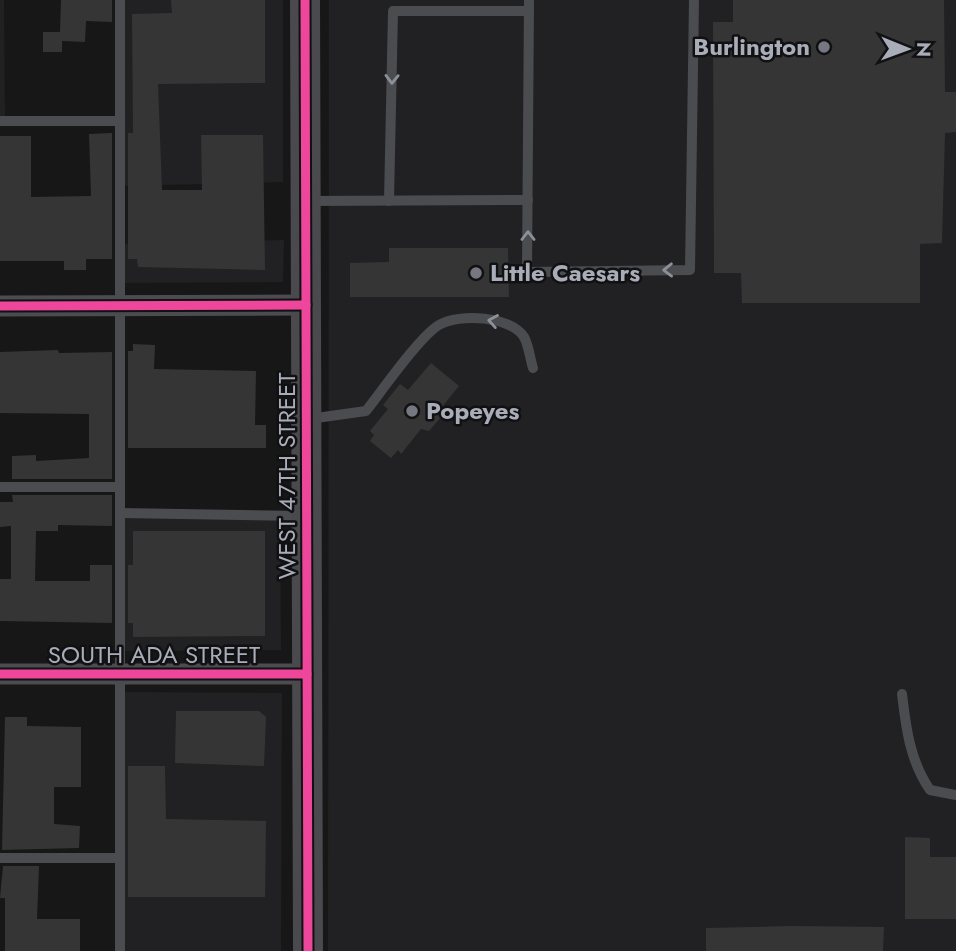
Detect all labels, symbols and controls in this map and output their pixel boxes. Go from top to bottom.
north arrow [872,14,942,84]
place label: Burlington [693,29,810,64]
marker: Burlington [816,39,832,55]
text: N [910,42,937,57]
one-way arrow [384,74,399,85]
one-way arrow [520,230,536,241]
place label: Little Caesars [490,255,640,290]
one-way arrow [662,262,673,278]
marker: Little Caesars [468,265,484,281]
one-way arrow [487,314,499,329]
street label: WEST 47TH STREET [269,373,304,579]
place label: Popeyes [426,393,519,428]
marker: Popeyes [404,403,420,419]
street label: SOUTH ADA STREET [48,637,260,672]

